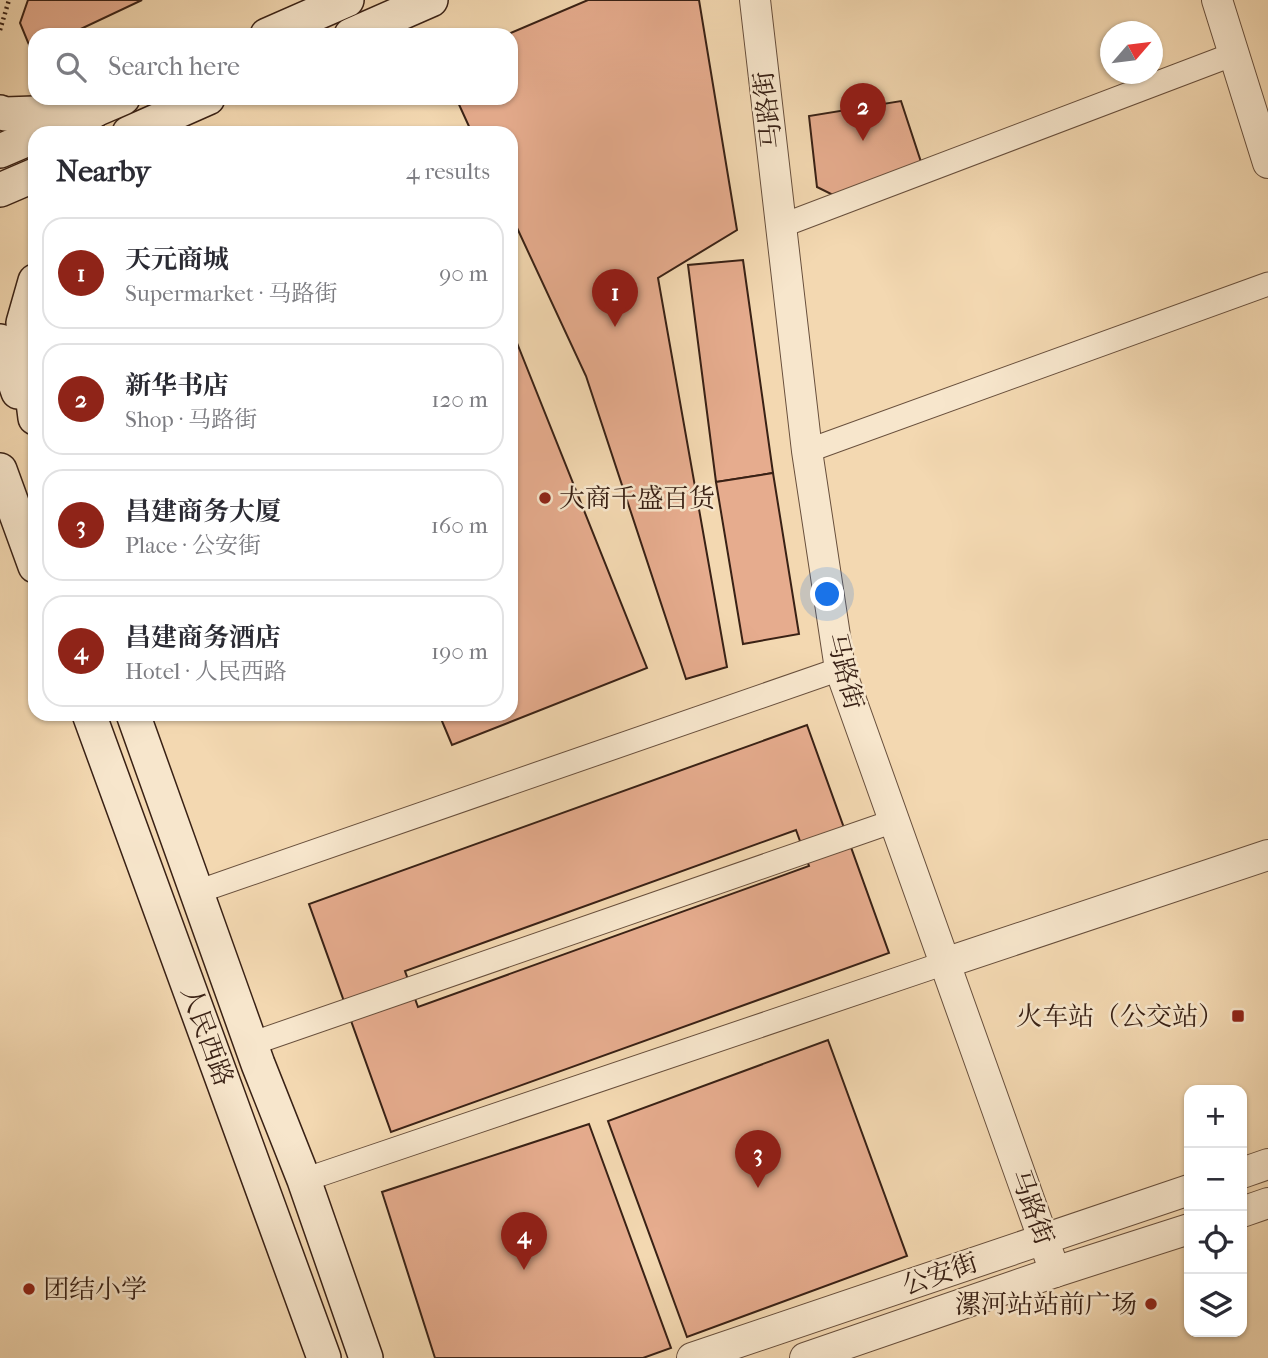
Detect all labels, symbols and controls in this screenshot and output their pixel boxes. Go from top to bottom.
north arrow [1100,21,1163,84]
search box [28,28,518,105]
icon: search [52,48,90,86]
text: Search here [108,51,240,82]
street label: 马路街 [748,69,788,151]
pin: 2 [840,83,886,141]
text: Nearby [56,154,151,189]
text: 4 results [406,158,490,185]
text: 天元商城 [125,244,229,275]
text: 1 [77,260,85,287]
text: 90 m [439,260,488,287]
pin: 1 [592,269,638,327]
text: Supermarket · 马路街 [125,280,337,307]
text: 新华书店 [125,370,229,401]
text: 2 [75,386,87,413]
text: 120 m [431,386,488,413]
text: Shop · 马路街 [125,406,257,433]
place label: 大商千盛百货 [559,483,715,514]
marker: 大商千盛百货 [537,490,553,506]
text: 昌建商务大厦 [125,496,281,527]
text: 3 [76,512,86,539]
text: 160 m [431,512,488,539]
text: Place · 公安街 [125,532,261,559]
your location [810,577,844,611]
text: 昌建商务酒店 [125,622,281,653]
street label: 马路街 [821,629,869,713]
text: 4 [74,638,88,665]
text: 190 m [431,638,488,665]
text: Hotel · 人民西路 [125,658,287,685]
street label: 人民西路 [175,982,239,1090]
place label: 火车站（公交站） [1016,1001,1224,1032]
marker: 火车站（公交站） [1230,1008,1246,1024]
map controls [1184,1085,1247,1337]
button: + [1184,1085,1247,1148]
pin: 3 [735,1130,781,1188]
button: − [1184,1148,1247,1211]
street label: 马路街 [1004,1165,1060,1249]
button: locate [1184,1211,1247,1274]
pin: 4 [501,1212,547,1270]
street label: 公安街 [898,1247,982,1301]
place label: 团结小学 [43,1274,147,1305]
button: layers [1184,1274,1247,1337]
marker: 团结小学 [21,1281,37,1297]
place label: 漯河站站前广场 [955,1289,1137,1320]
marker: 漯河站站前广场 [1143,1296,1159,1312]

